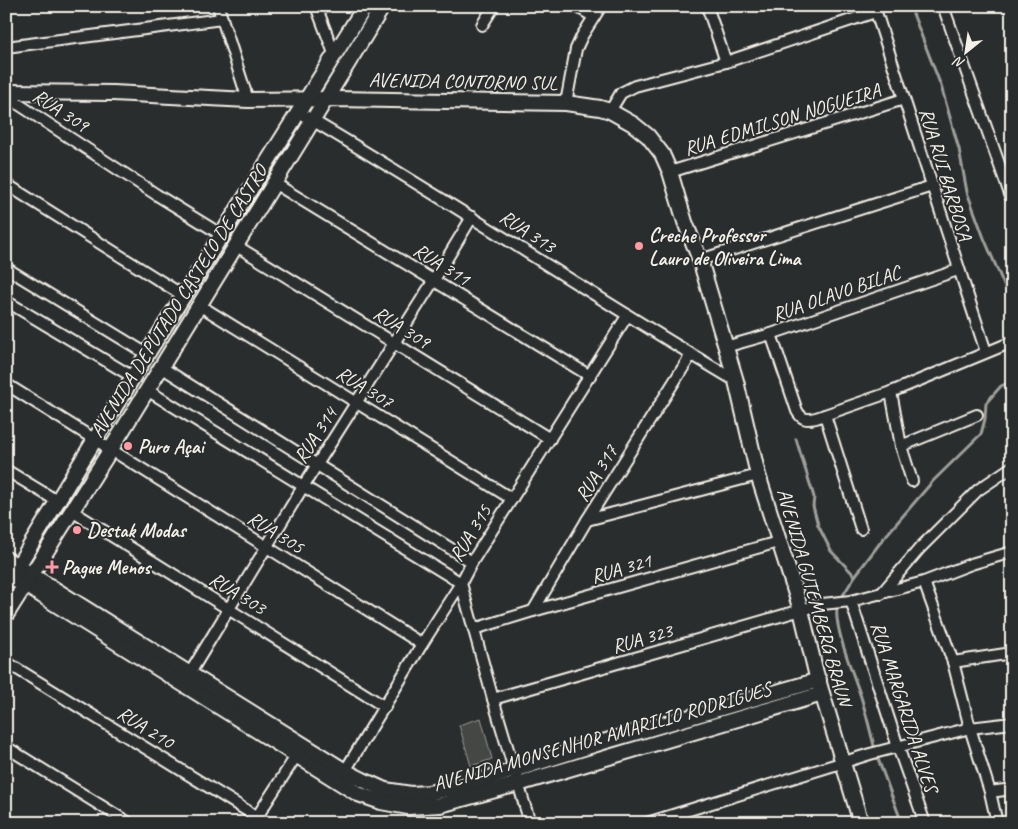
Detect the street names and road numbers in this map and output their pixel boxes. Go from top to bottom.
street label: AVENIDA CONTORNO SUL [369,67,558,96]
street label: RUA EDMILSON NOGUEIRA [681,77,884,161]
street label: RUA 309 [28,83,95,139]
street label: RUA RUI BARBOSA [914,105,978,244]
street label: AVENIDA DEPUTADO CASTELO DE CASTRO [84,159,274,442]
street label: RUA 313 [495,204,562,260]
street label: RUA 311 [409,237,475,292]
street label: RUA OLAVO BILAC [769,259,906,327]
street label: RUA 309 [369,300,436,355]
street label: RUA 307 [332,360,398,415]
street label: RUA 314 [288,401,344,468]
street label: RUA 317 [569,440,624,506]
street label: AVENIDA GUTEMBERG BRAUN [771,485,858,711]
street label: RUA 315 [444,499,498,566]
street label: RUA 305 [243,505,309,560]
street label: RUA 321 [588,548,655,589]
street label: RUA 303 [205,566,272,621]
street label: RUA 323 [609,617,677,659]
street label: RUA MARGARIDA ALVES [865,619,945,799]
street label: AVENIDA MONSENHOR AMARILIO RODRIGUES [430,676,776,797]
street label: RUA 210 [113,700,180,755]

